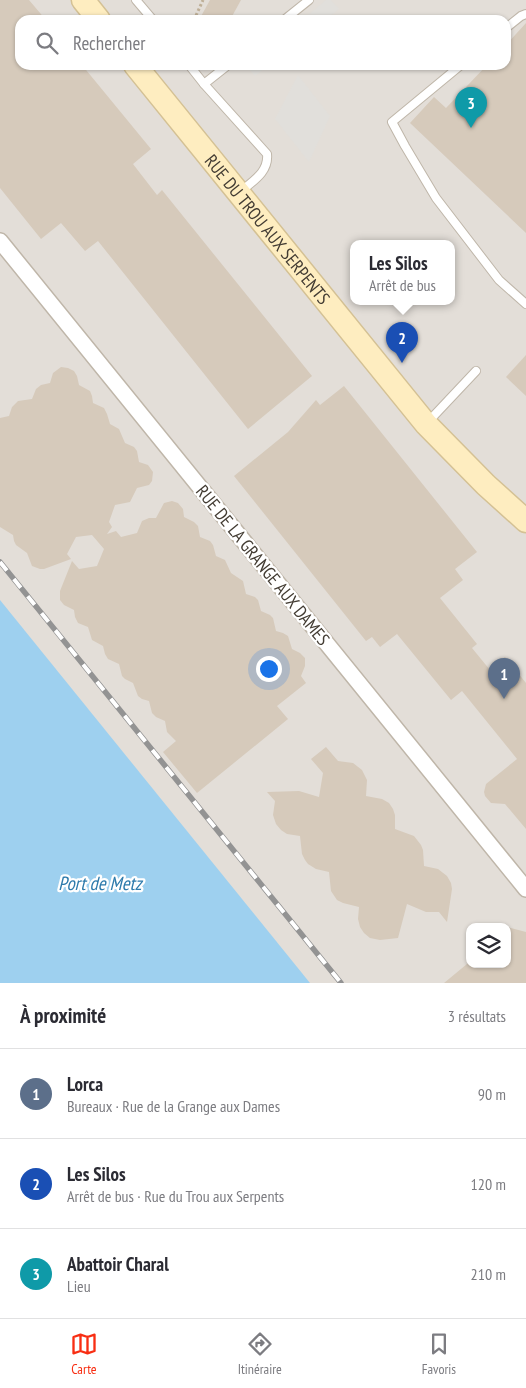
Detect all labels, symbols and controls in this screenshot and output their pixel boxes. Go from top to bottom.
search box [15,15,511,70]
icon: search [33,29,61,57]
text: Rechercher [73,31,145,55]
pin: 3 [455,87,487,128]
street label: RUE DU TROU AUX SERPENTS [200,149,336,309]
popup [350,240,455,305]
text: Les Silos [369,251,428,275]
text: Arrêt de bus [369,275,436,295]
pin: 2 [386,322,418,363]
street label: RUE DE LA GRANGE AUX DAMES [191,480,335,650]
your location [256,656,282,682]
pin: 1 [488,658,520,699]
water label: Port de Metz [58,871,144,895]
map controls [466,923,511,968]
button: layers [466,923,511,968]
text: À proximité [20,1002,106,1029]
text: 3 résultats [448,1006,506,1026]
text: Lorca [67,1072,103,1096]
text: 1 [32,1084,40,1104]
text: 90 m [478,1084,506,1104]
text: Bureaux · Rue de la Grange aux Dames [67,1096,280,1116]
text: Les Silos [67,1162,126,1186]
text: 2 [32,1174,40,1194]
text: 120 m [471,1174,506,1194]
text: Arrêt de bus · Rue du Trou aux Serpents [67,1186,284,1206]
text: Abattoir Charal [67,1252,169,1276]
text: 3 [32,1264,40,1284]
text: 210 m [471,1264,506,1284]
text: Lieu [67,1276,91,1296]
tab: Carte [70,1330,98,1378]
tab: Itinéraire [238,1330,282,1378]
tab: Favoris [422,1330,456,1378]

